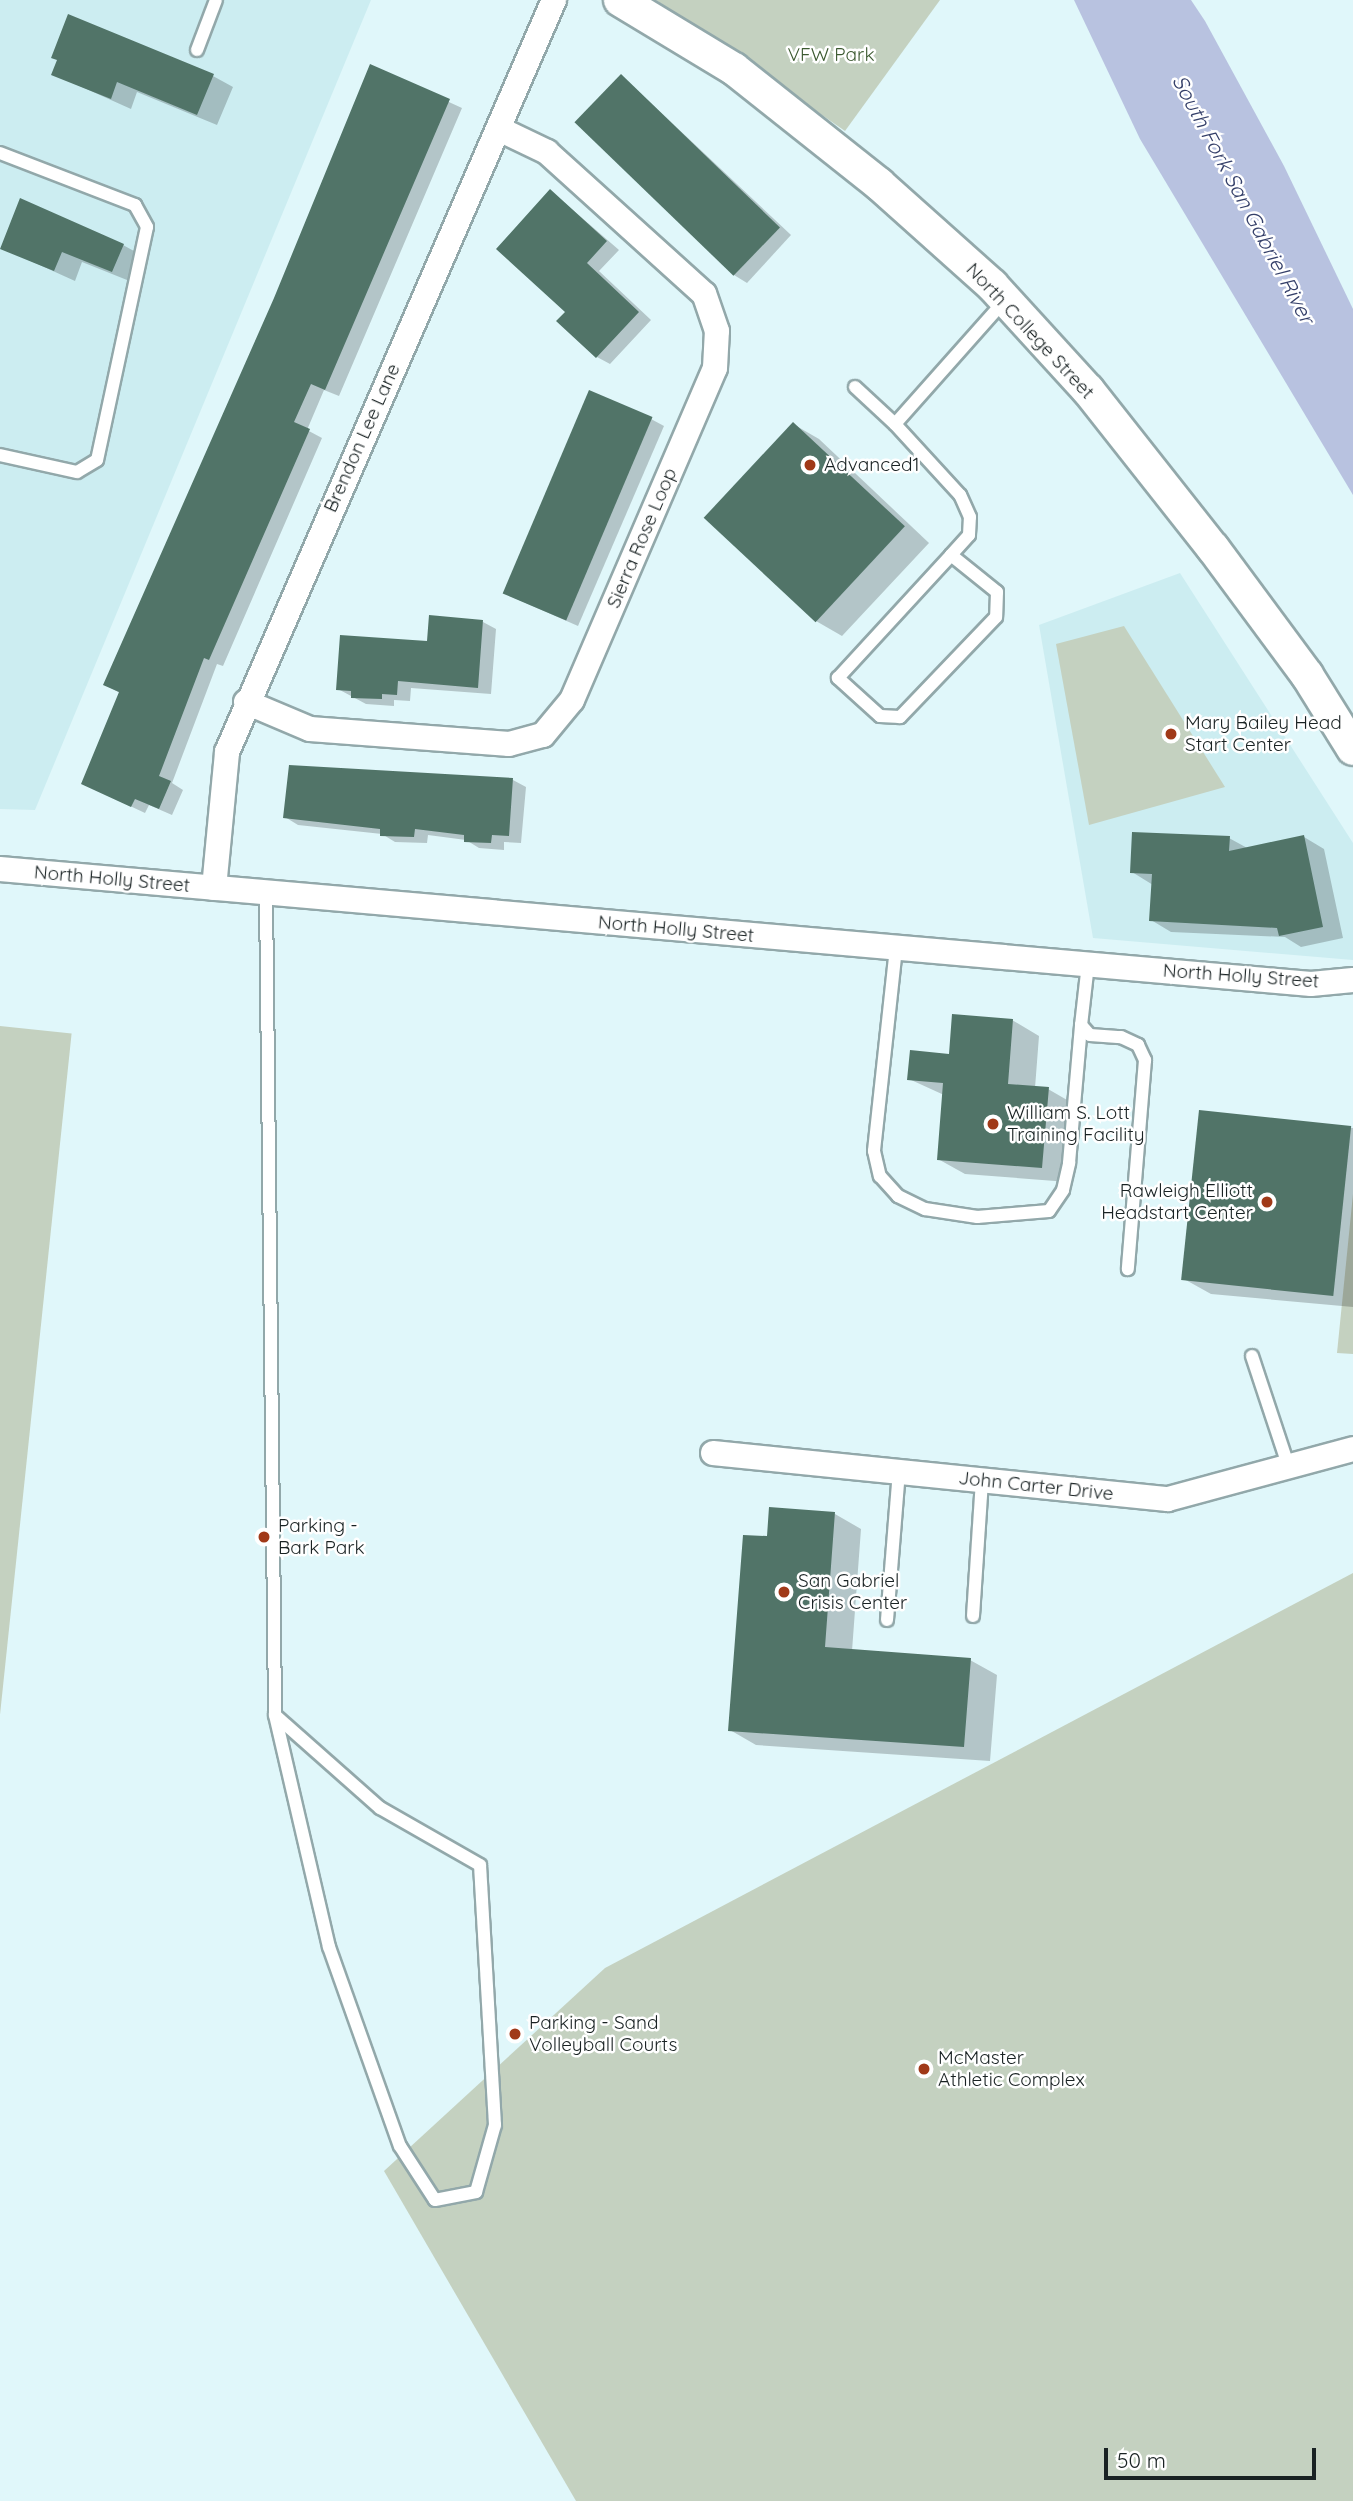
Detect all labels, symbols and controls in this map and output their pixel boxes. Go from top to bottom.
park label: VFW Park [787,44,875,66]
water label: South Fork San Gabriel River [1168,70,1320,328]
street label: North College Street [961,258,1099,404]
street label: Brendon Lee Lane [319,360,405,516]
place label: Advanced1 [824,454,919,476]
marker: Advanced1 [802,457,818,473]
street label: Sierra Rose Loop [602,464,682,612]
place label: Mary Bailey Head Start Center [1185,712,1342,756]
marker: Mary Bailey Head Start Center [1163,726,1179,742]
street label: North Holly Street [33,861,191,897]
street label: North Holly Street [597,911,755,947]
street label: North Holly Street [1162,959,1320,993]
place label: William S. Lott Training Facility [1007,1102,1145,1146]
marker: William S. Lott Training Facility [985,1116,1001,1132]
place label: Rawleigh Elliott Headstart Center [1101,1180,1253,1224]
marker: Rawleigh Elliott Headstart Center [1259,1194,1275,1210]
street label: John Carter Drive [957,1467,1115,1505]
place label: Parking - Bark Park [278,1515,365,1559]
marker: Parking - Bark Park [256,1529,272,1545]
place label: San Gabriel Crisis Center [798,1570,907,1614]
marker: San Gabriel Crisis Center [776,1584,792,1600]
place label: Parking - Sand Volleyball Courts [529,2012,677,2056]
marker: Parking - Sand Volleyball Courts [507,2026,523,2042]
place label: McMaster Athletic Complex [938,2047,1085,2091]
marker: McMaster Athletic Complex [916,2061,932,2077]
scale bar [1108,2434,1320,2478]
text: 50 m [1117,2447,1166,2473]

